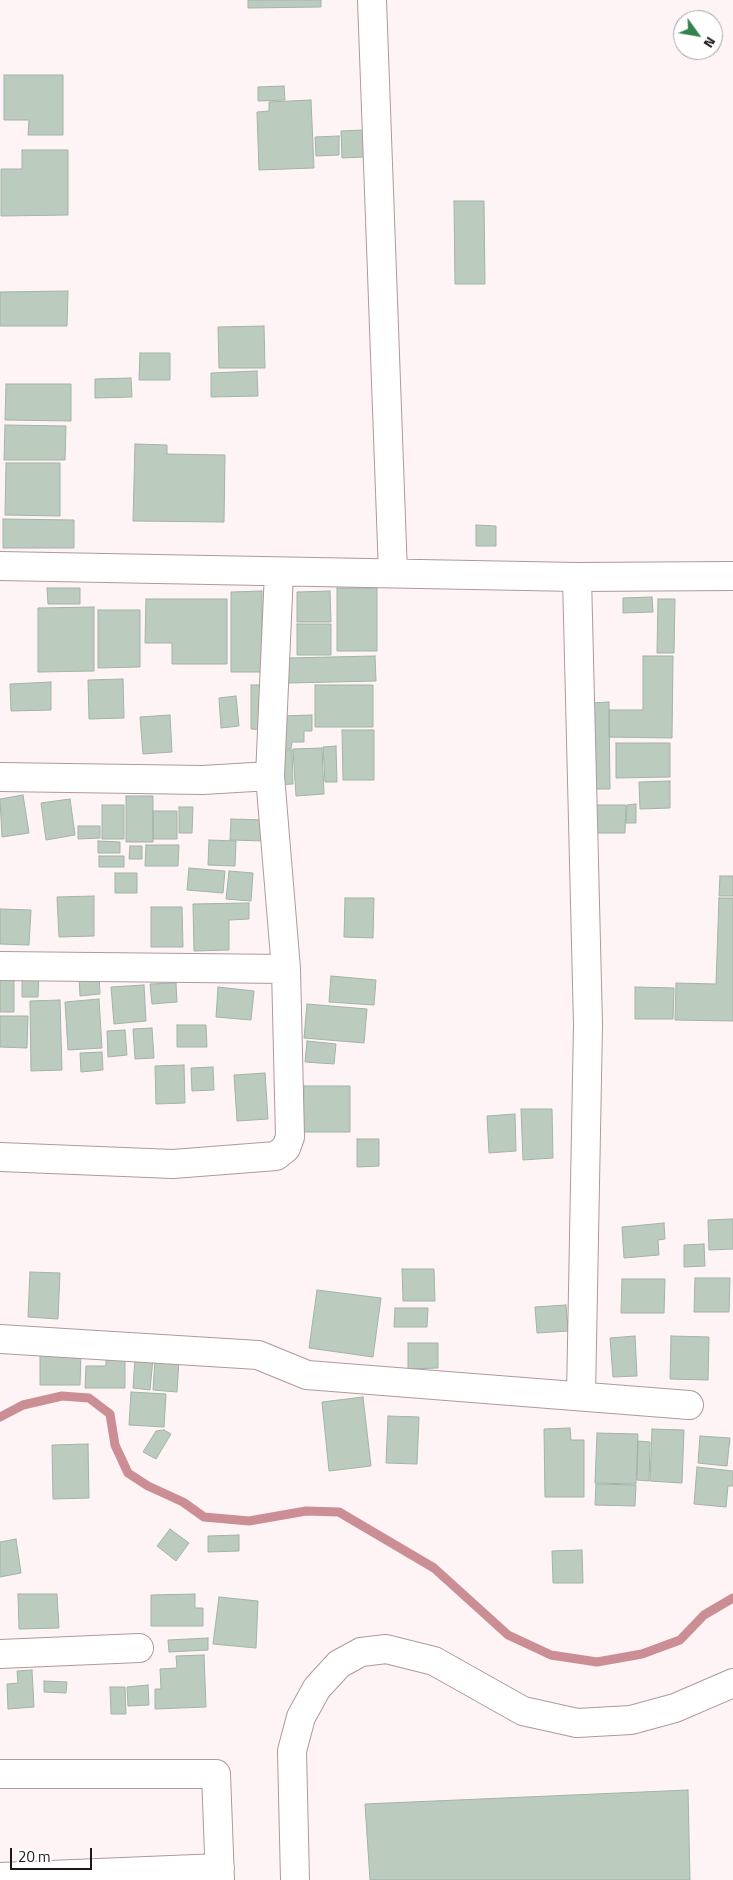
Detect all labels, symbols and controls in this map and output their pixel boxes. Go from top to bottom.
north arrow [673,10,723,60]
text: N [699,33,722,52]
scale bar [12,1838,95,1870]
text: 20 m [18,1845,51,1868]

